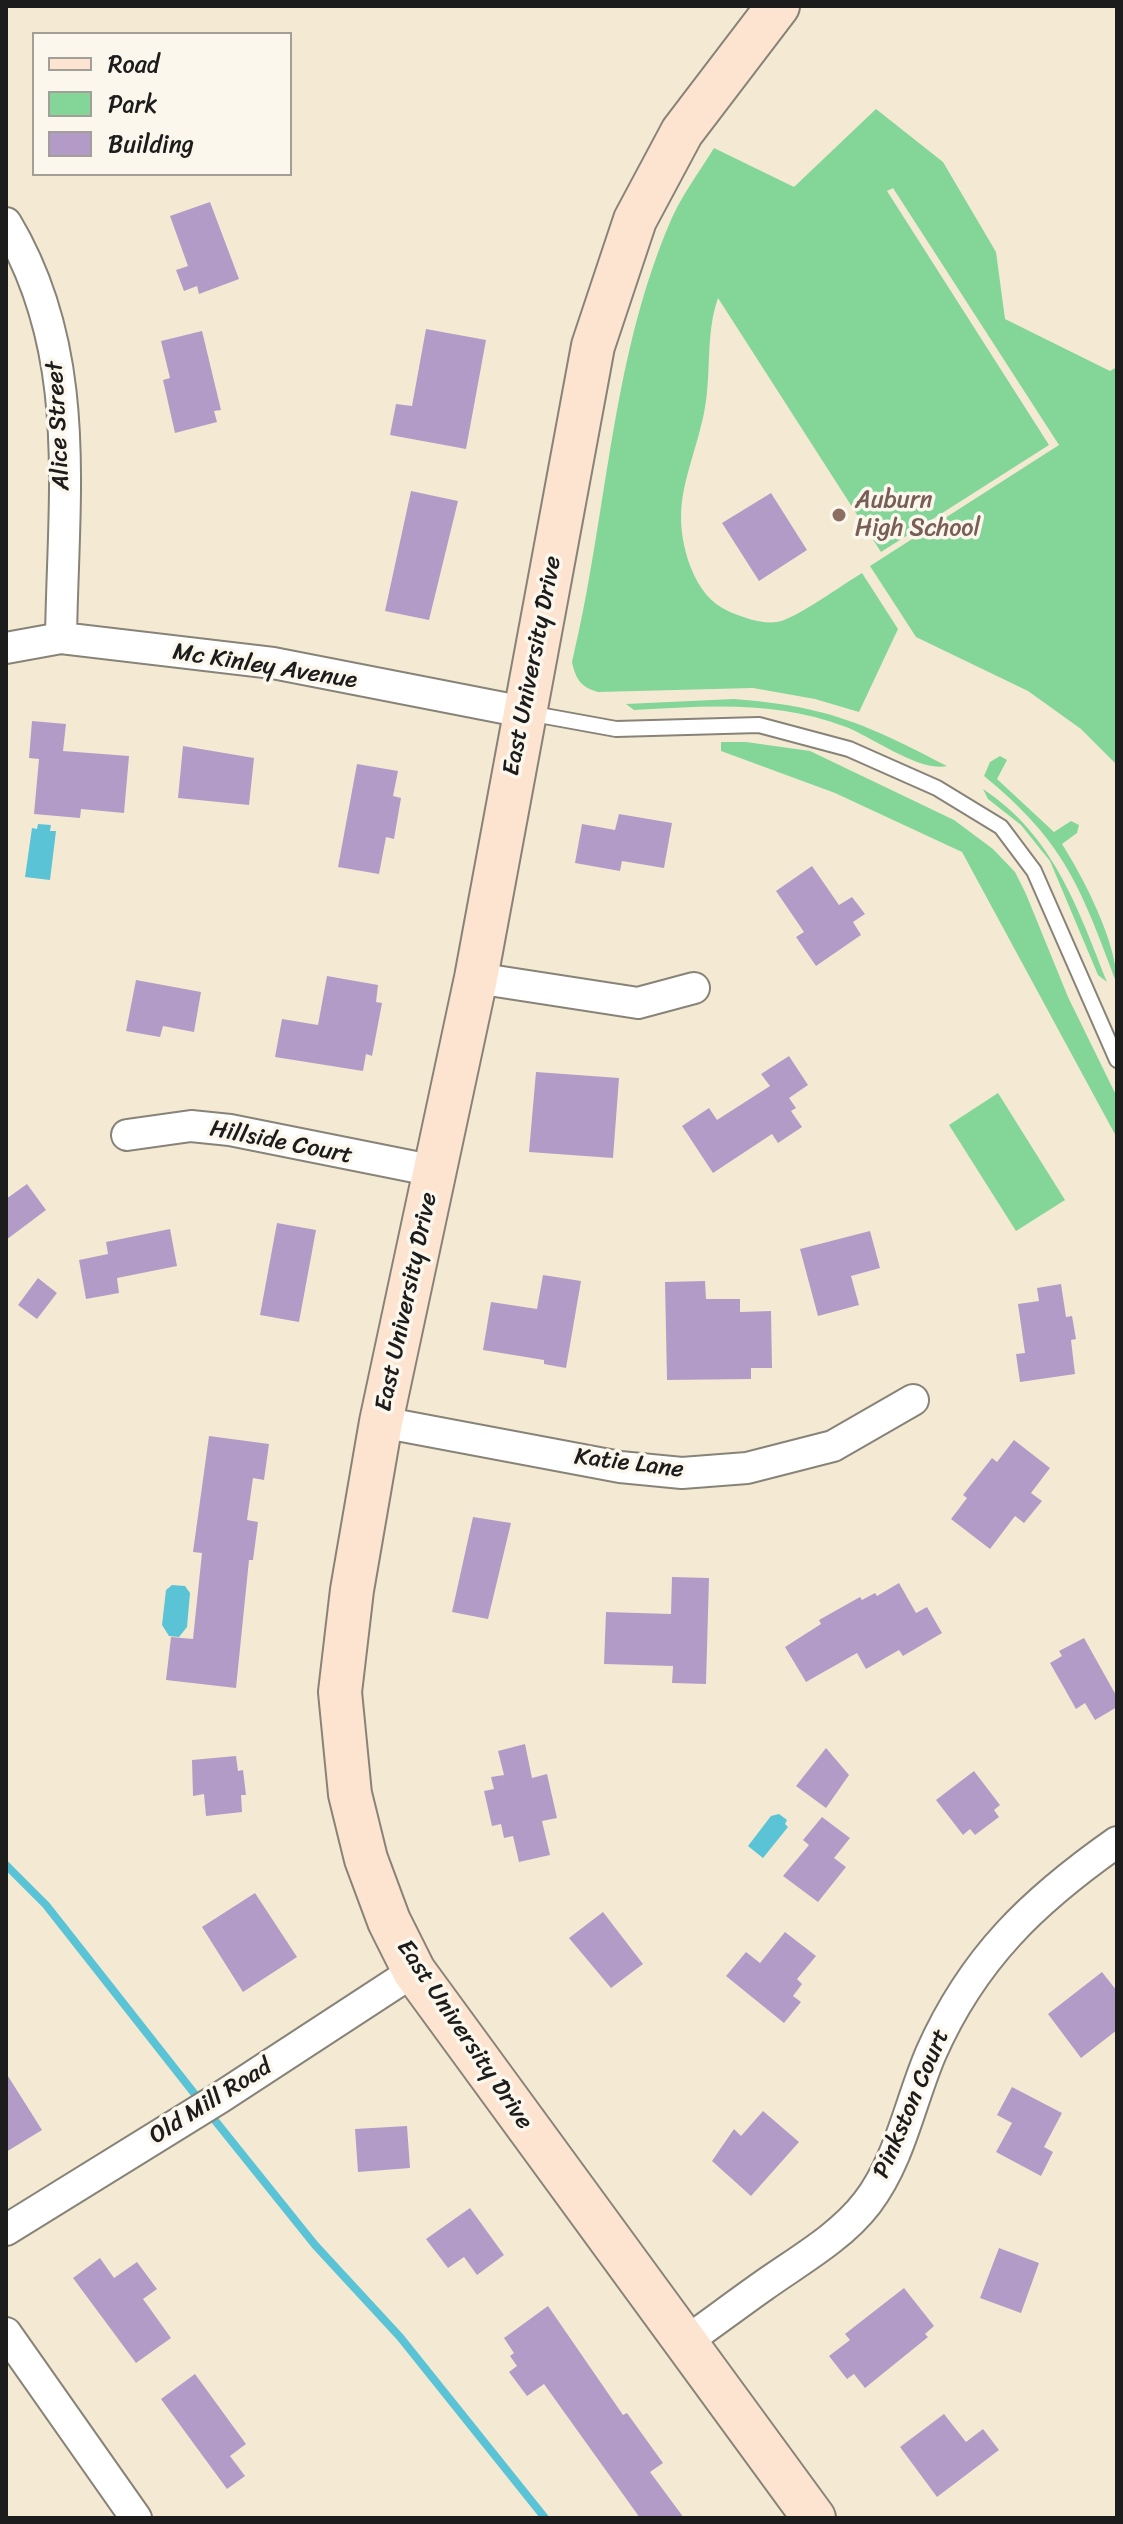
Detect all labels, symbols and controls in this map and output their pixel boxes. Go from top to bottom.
legend [32,32,292,176]
text: Road [108,43,159,85]
text: Park [108,83,157,125]
text: Building [108,123,194,165]
street label: Alice Street [41,361,77,491]
place label: Auburn High School [855,487,980,543]
marker: Auburn High School [830,506,848,524]
street label: East University Drive [498,554,568,778]
street label: Mc Kinley Avenue [171,638,359,696]
street label: Hillside Court [207,1115,355,1171]
street label: East University Drive [370,1190,444,1414]
street label: Katie Lane [573,1443,685,1485]
street label: East University Drive [390,1935,538,2135]
street label: Pinkston Court [868,2025,956,2183]
street label: Old Mill Road [144,2053,278,2151]

